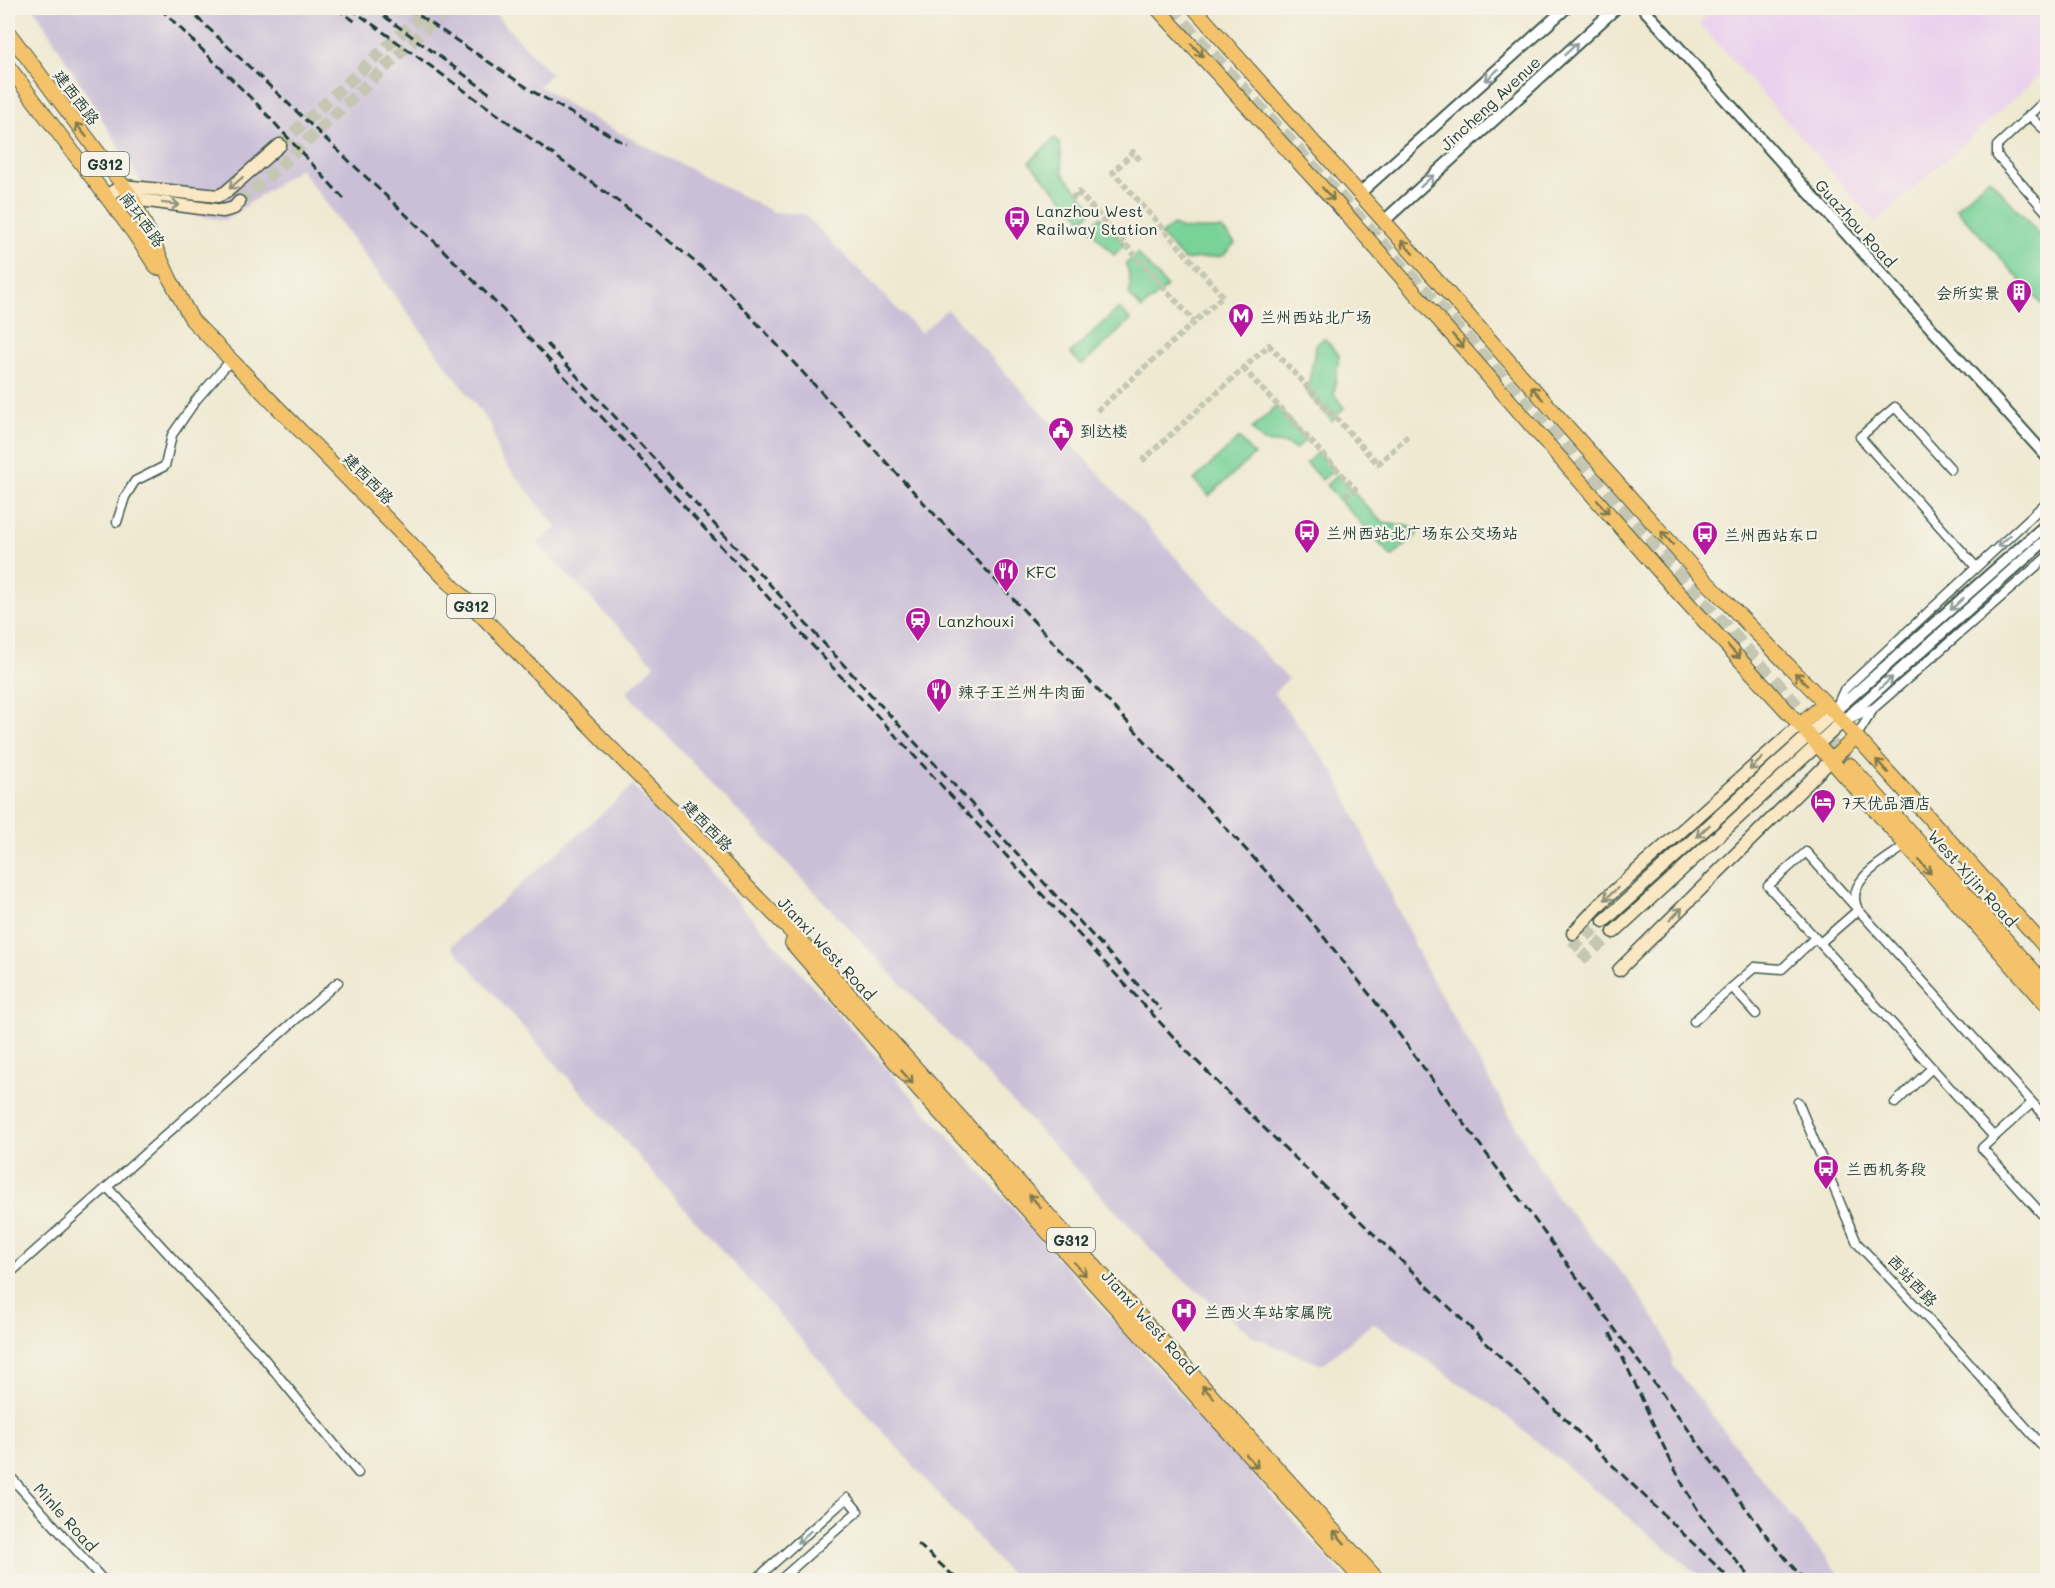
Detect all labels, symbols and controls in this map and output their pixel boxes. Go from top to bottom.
one-way arrow [1190,42,1204,57]
one-way arrow [1563,42,1578,56]
street label: Jincheng Avenue [1435,51,1545,155]
street label: 建西西路 [49,65,105,129]
one-way arrow [1484,68,1499,82]
one-way arrow [74,122,87,138]
road number: G312 [81,152,129,176]
one-way arrow [1419,174,1434,188]
street label: Guazhou Road [1811,174,1901,272]
one-way arrow [229,176,244,190]
street label: 南环西路 [116,187,170,251]
one-way arrow [1321,187,1336,202]
one-way arrow [160,199,180,210]
place label: Lanzhou West Railway Station [1036,200,1157,239]
bus stop icon: Lanzhou West Railway Station [1002,204,1032,242]
one-way arrow [1400,240,1414,255]
building icon: 会所实景 [2004,277,2034,315]
place label: 会所实景 [1936,282,2000,303]
metro station icon: 兰州西站北广场 [1226,301,1256,339]
place label: 兰州西站北广场 [1260,306,1372,327]
one-way arrow [1451,333,1464,349]
one-way arrow [1530,386,1544,401]
public building icon: 到达楼 [1046,415,1076,453]
place label: 到达楼 [1080,420,1128,441]
street label: 建西西路 [339,448,399,508]
one-way arrow [1596,499,1610,514]
bus stop icon: 兰州西站北广场东公交场站 [1292,517,1322,555]
bus stop icon: 兰州西站东口 [1690,519,1720,557]
place label: 兰州西站北广场东公交场站 [1326,522,1518,543]
place label: 兰州西站东口 [1724,524,1820,545]
one-way arrow [1660,531,1674,546]
one-way arrow [1997,534,2012,548]
restaurant icon: KFC [991,556,1021,594]
place label: KFC [1026,561,1056,582]
road number: G312 [447,594,495,618]
one-way arrow [1949,596,1965,610]
station icon: Lanzhouxi [903,605,933,643]
place label: Lanzhouxi [938,610,1014,631]
one-way arrow [1726,644,1740,659]
one-way arrow [1794,672,1809,687]
restaurant icon: 辣子王兰州牛肉面 [924,676,954,714]
one-way arrow [1878,676,1893,690]
place label: 辣子王兰州牛肉面 [958,681,1086,702]
one-way arrow [1749,757,1764,771]
one-way arrow [1875,759,1889,774]
hotel icon: 7天优品酒店 [1808,787,1838,825]
place label: 7天优品酒店 [1842,792,1931,813]
street label: 建西西路 [678,795,738,855]
one-way arrow [1696,824,1711,838]
street label: West Xijin Road [1924,825,2022,931]
one-way arrow [1918,859,1932,874]
one-way arrow [1604,887,1619,901]
street label: Jianxi West Road [773,892,881,1004]
one-way arrow [1668,907,1683,921]
one-way arrow [900,1069,914,1084]
bus stop icon: 兰西机务段 [1811,1153,1841,1191]
place label: 兰西机务段 [1846,1158,1926,1179]
one-way arrow [1028,1193,1042,1208]
road number: G312 [1047,1228,1095,1252]
street label: 西站西路 [1883,1249,1943,1311]
one-way arrow [1072,1261,1086,1276]
street label: Jianxi West Road [1097,1265,1203,1379]
hospital icon: 兰西火车站家属院 [1169,1296,1199,1334]
place label: 兰西火车站家属院 [1204,1301,1332,1322]
one-way arrow [1201,1385,1215,1400]
one-way arrow [1245,1453,1259,1468]
street label: Minle Road [30,1478,102,1556]
one-way arrow [796,1530,811,1544]
one-way arrow [1332,1530,1346,1545]

